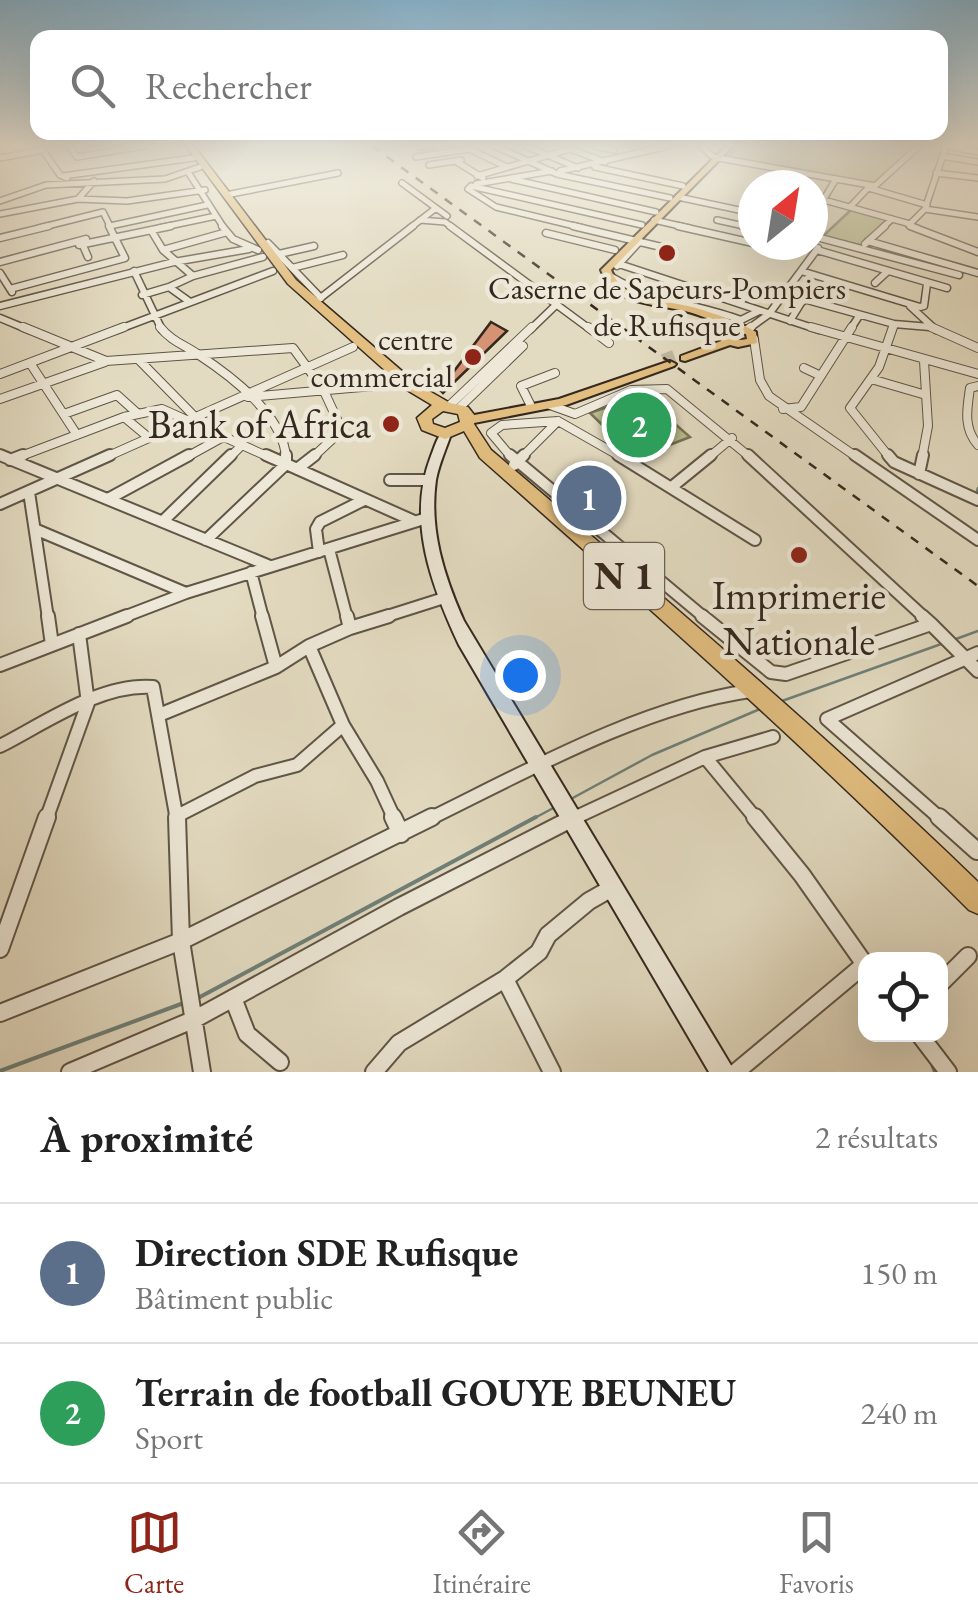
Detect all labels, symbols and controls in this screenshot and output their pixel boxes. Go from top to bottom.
search box [30,30,948,140]
icon: search [65,58,120,113]
text: Rechercher [145,61,312,110]
north arrow [738,170,828,260]
marker: Caserne de Sapeurs-Pompiers de Rufisque [656,242,678,264]
place label: Caserne de Sapeurs-Pompiers de Rufisque [488,267,846,346]
place label: centre commercial [311,318,453,397]
marker: centre commercial [462,346,484,368]
pin: 2 [606,388,672,462]
place label: Bank of Africa [148,398,371,450]
marker: Bank of Africa [380,413,402,435]
pin: 1 [556,460,622,536]
road number: N 1 [584,543,664,609]
marker: Imprimerie Nationale [788,544,810,566]
place label: Imprimerie Nationale [712,569,886,667]
your location [495,650,546,701]
map controls [858,952,948,1042]
button: locate [858,952,948,1042]
text: À proximité [40,1110,253,1165]
text: 2 résultats [815,1116,938,1158]
text: Direction SDE Rufisque [135,1228,518,1277]
text: 1 [64,1252,81,1294]
text: 150 m [861,1252,938,1294]
text: Bâtiment public [135,1277,333,1319]
text: Terrain de football GOUYE BEUNEU [135,1368,736,1417]
text: 2 [64,1392,81,1434]
text: 240 m [861,1392,938,1434]
text: Sport [135,1417,203,1459]
tab: Carte [124,1505,184,1601]
tab: Itinéraire [432,1505,531,1601]
tab: Favoris [779,1505,854,1601]

